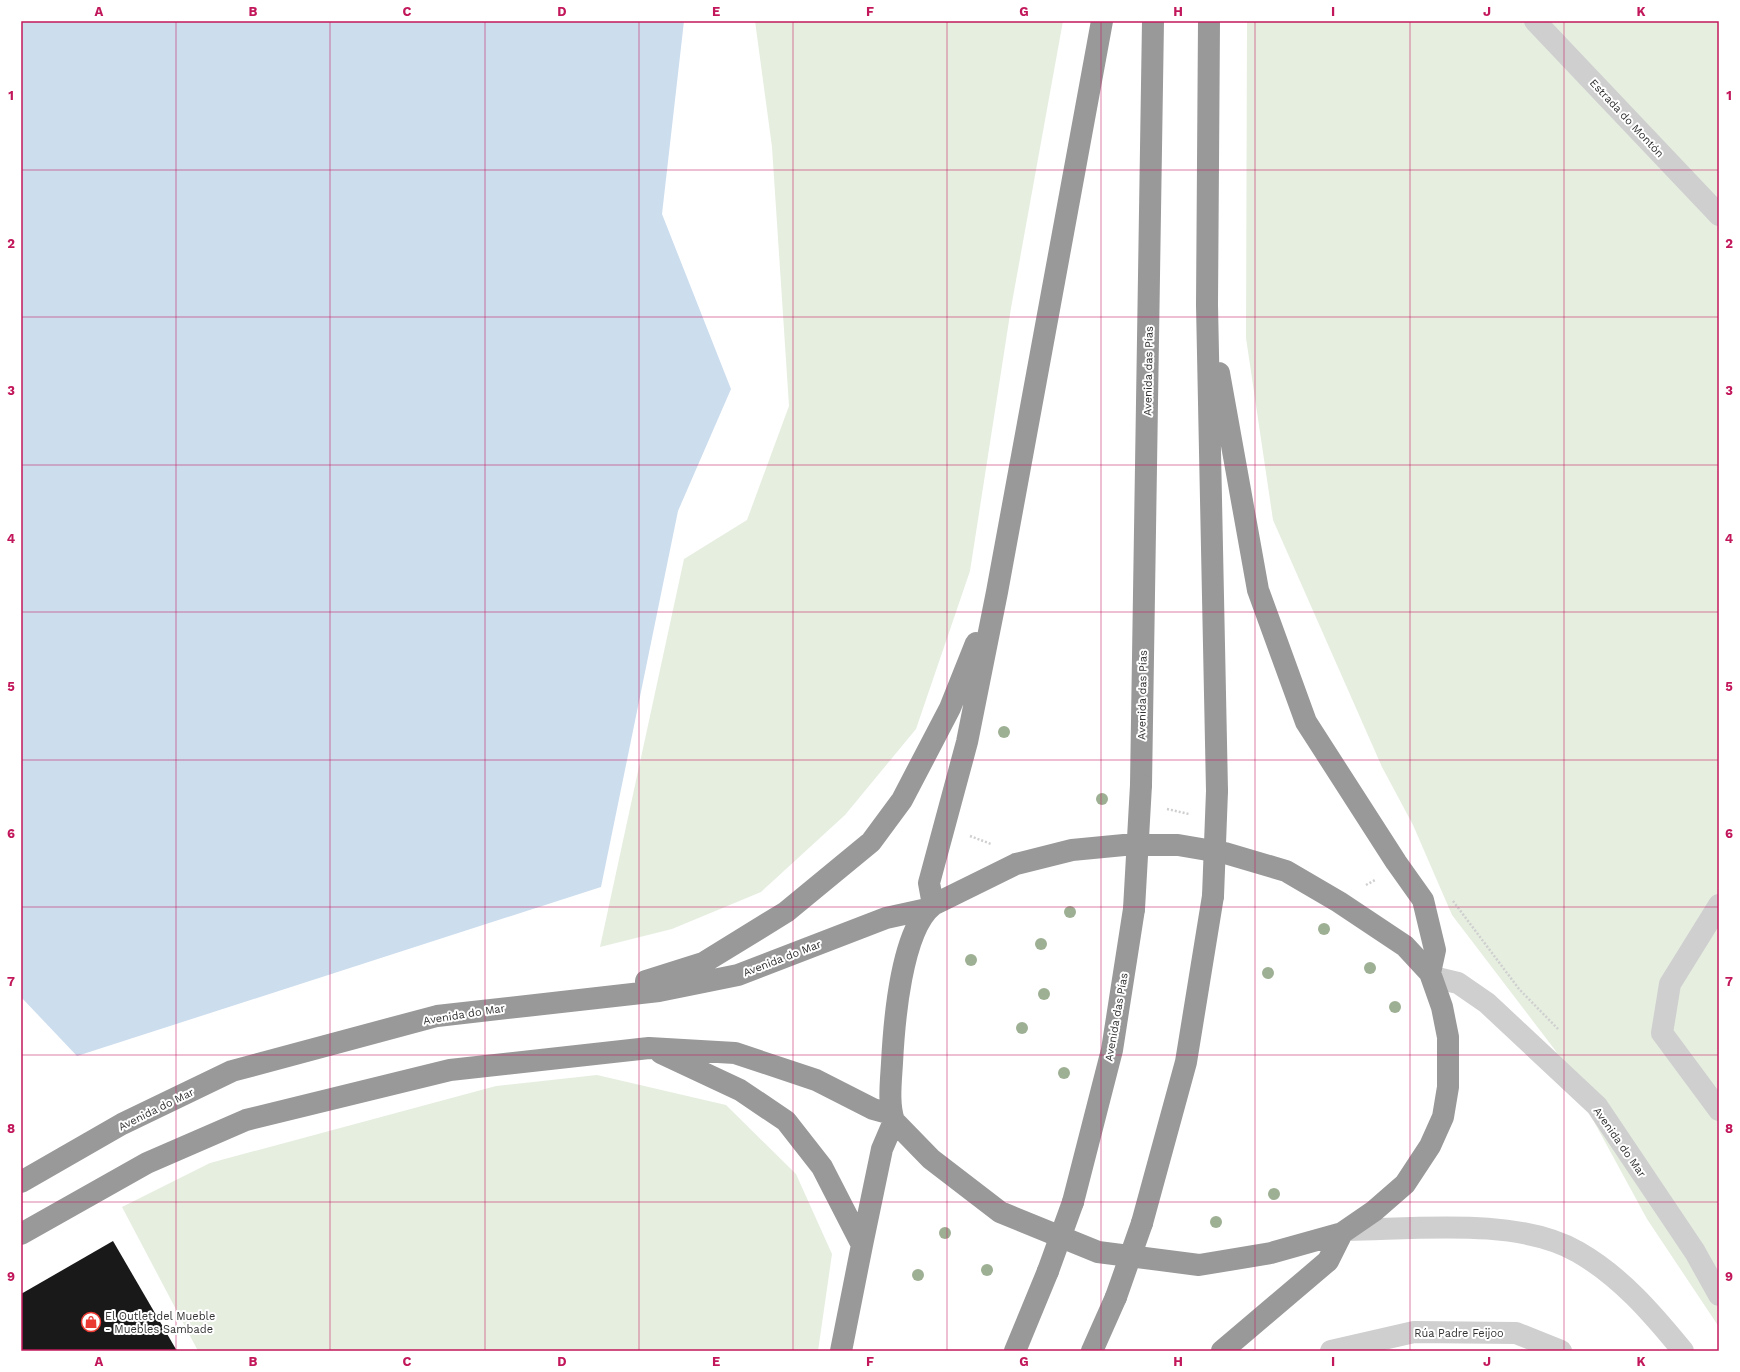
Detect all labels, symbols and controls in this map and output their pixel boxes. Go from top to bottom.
text: A [95,4,104,19]
text: B [249,4,258,19]
text: C [403,4,412,19]
text: D [557,4,567,19]
text: E [712,4,720,19]
text: F [866,4,874,19]
text: G [1019,4,1029,19]
text: H [1173,4,1183,19]
text: I [1331,4,1335,19]
text: J [1483,4,1491,19]
text: K [1636,4,1646,19]
street label: Estrada do Montón [1587,76,1666,160]
text: 1 [8,88,14,103]
text: 1 [1726,88,1732,103]
text: 2 [7,236,15,251]
text: 2 [1725,236,1733,251]
street label: Avenida das Pías [1141,326,1156,416]
text: 3 [7,383,15,398]
text: 3 [1725,383,1733,398]
text: 4 [7,531,16,546]
text: 4 [1725,531,1734,546]
street label: Avenida das Pías [1135,650,1150,740]
text: 5 [7,679,15,694]
text: 5 [1725,679,1733,694]
text: 6 [7,826,15,841]
text: 6 [1725,826,1733,841]
street label: Avenida do Mar [741,937,824,979]
street label: Avenida das Pías [1102,972,1131,1062]
text: 7 [7,974,15,989]
text: 7 [1725,974,1733,989]
street label: Avenida do Mar [422,1002,506,1027]
street label: Avenida do Mar [116,1085,197,1133]
street label: Avenida do Mar [1591,1105,1649,1180]
text: 8 [7,1121,15,1136]
text: 8 [1725,1121,1733,1136]
text: 9 [7,1269,15,1284]
text: 9 [1725,1269,1733,1284]
place label: El Outlet del Mueble - Muebles Sambade [105,1310,215,1336]
shop icon: El Outlet del Mueble - Muebles Sambade [80,1311,102,1333]
street label: Rúa Padre Feijoo [1414,1327,1504,1340]
text: A [95,1354,104,1369]
text: B [249,1354,258,1369]
text: C [403,1354,412,1369]
text: D [557,1354,567,1369]
text: E [712,1354,720,1369]
text: F [866,1354,874,1369]
text: G [1019,1354,1029,1369]
text: H [1173,1354,1183,1369]
text: I [1331,1354,1335,1369]
text: J [1483,1354,1491,1369]
text: K [1636,1354,1646,1369]

